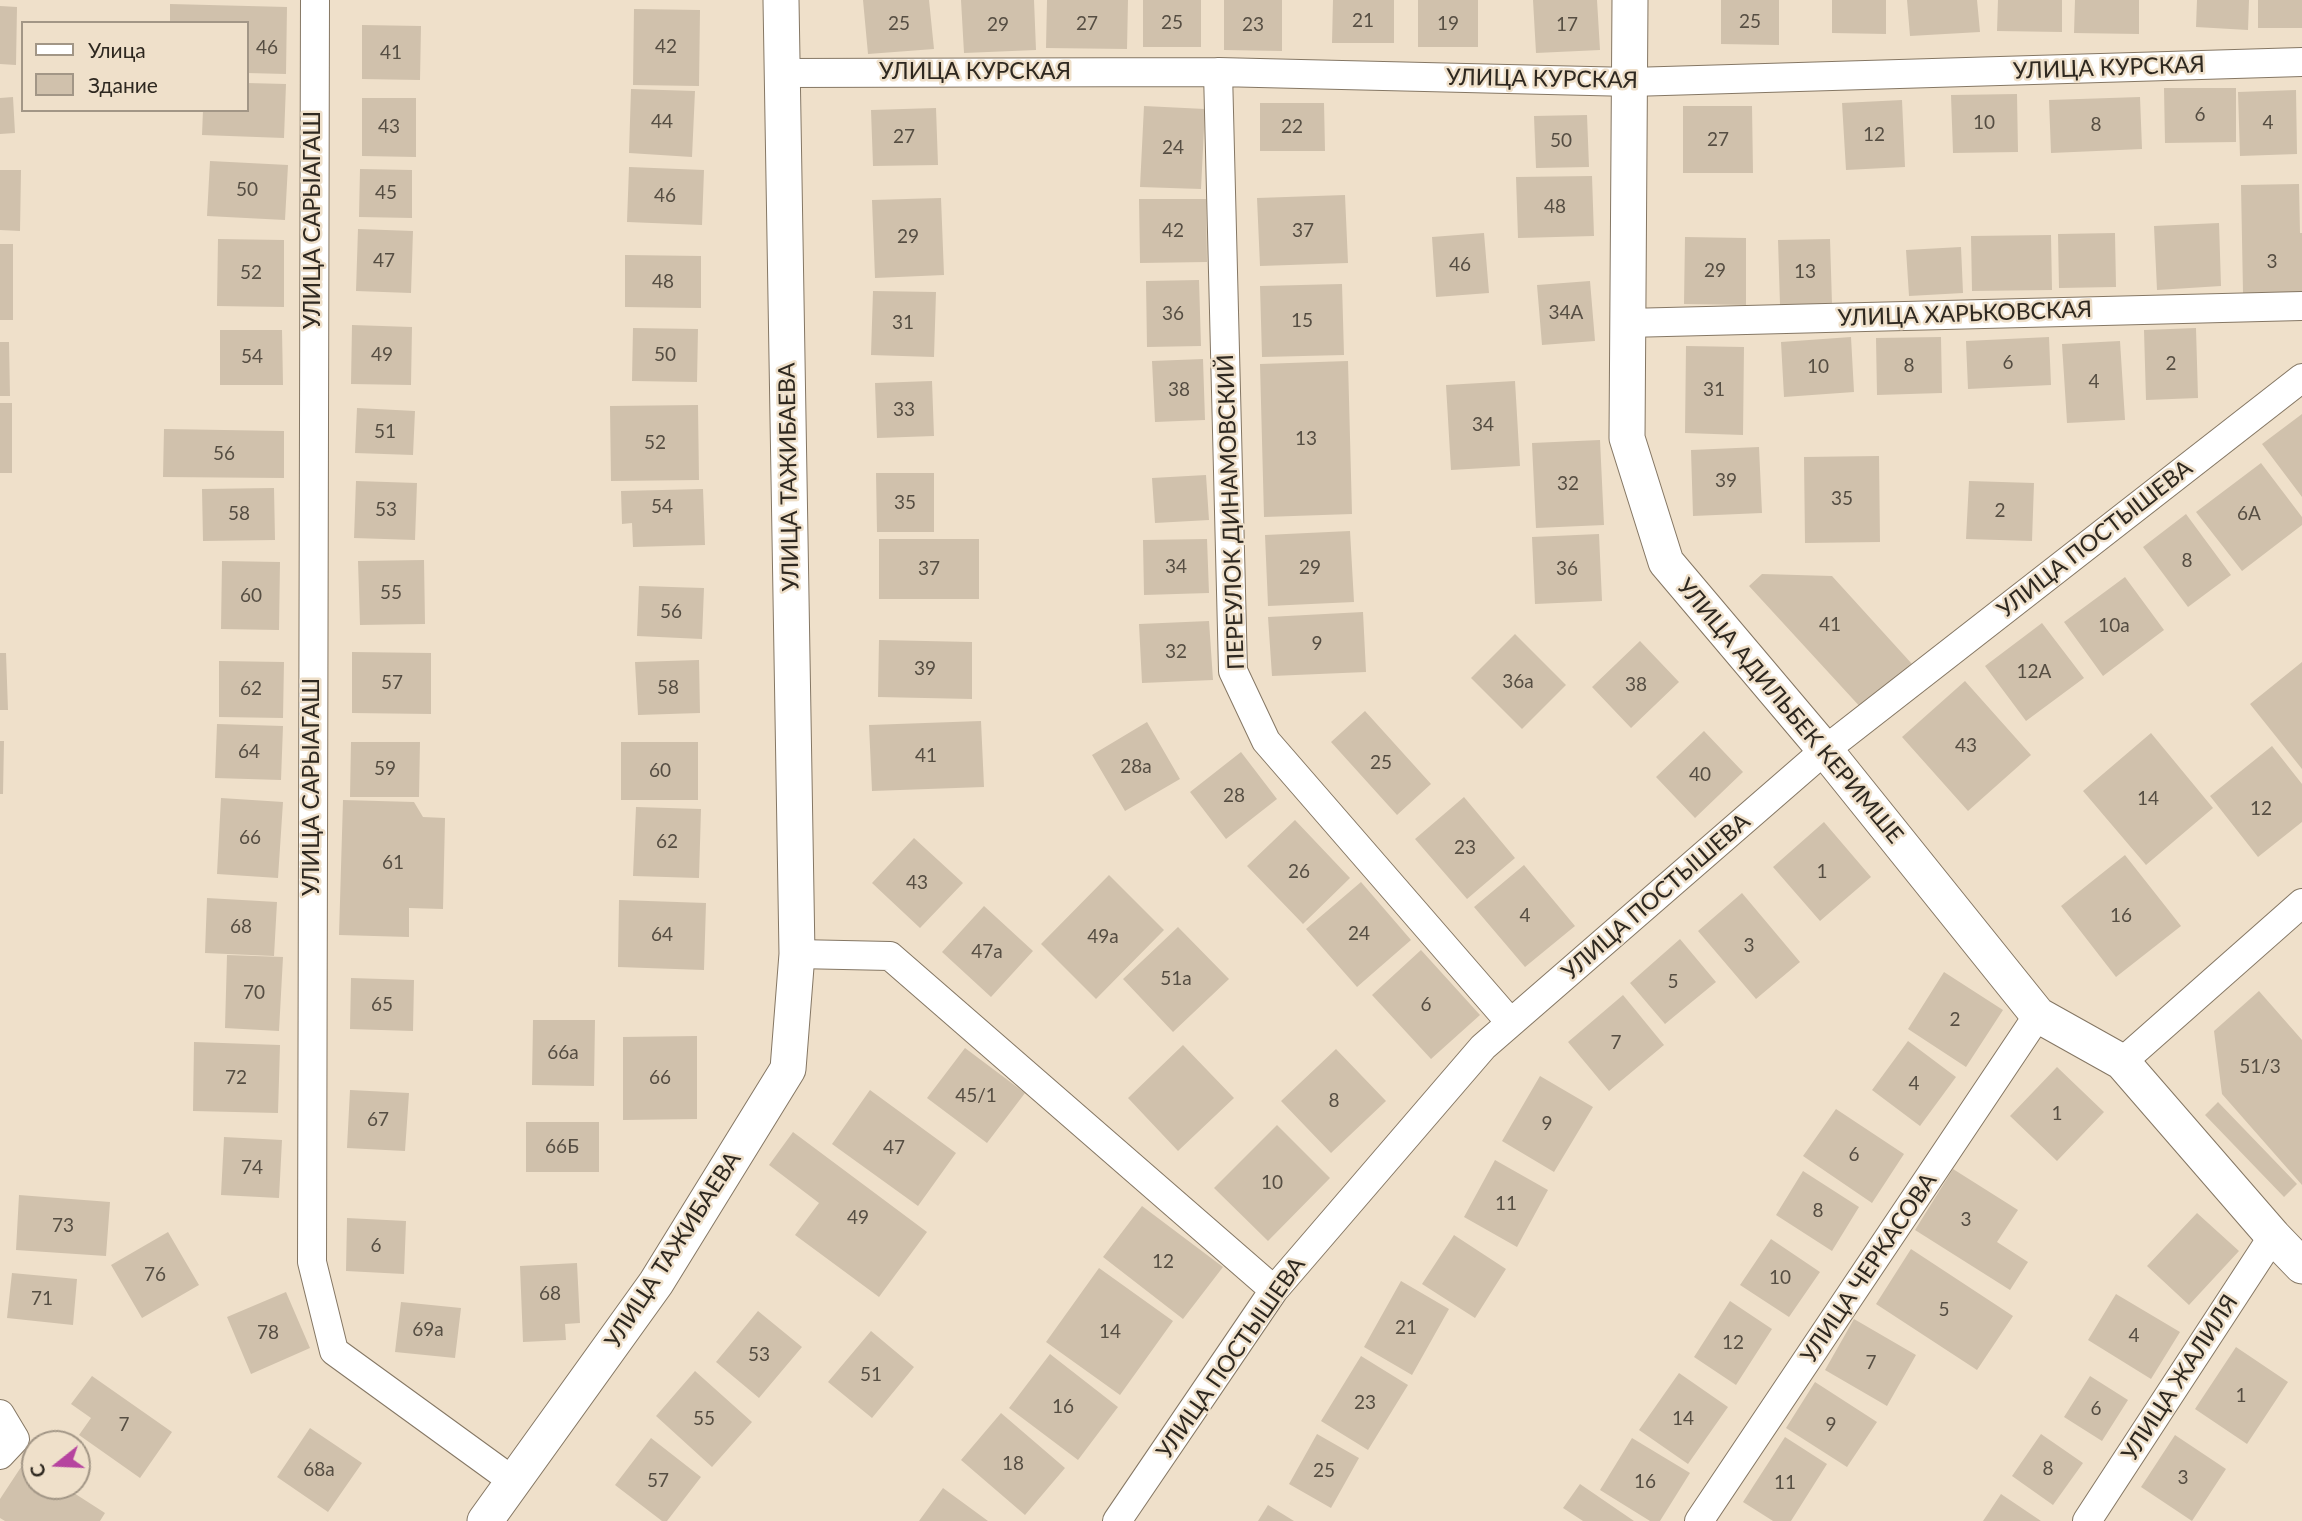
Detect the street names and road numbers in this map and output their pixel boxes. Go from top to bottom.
street label: УЛИЦА КУРСКАЯ [2013,51,2205,85]
street label: УЛИЦА КУРСКАЯ [879,58,1071,86]
street label: УЛИЦА КУРСКАЯ [1446,64,1638,94]
street label: УЛИЦА САРЫАГАШ [299,111,327,329]
street label: УЛИЦА ХАРЬКОВСКАЯ [1837,296,2093,332]
street label: ПЕРЕУЛОК ДИНАМОВСКИЙ [1212,354,1250,670]
street label: УЛИЦА ТАЖИБАЕВА [773,362,805,592]
street label: УЛИЦА ПОСТЫШЕВА [1992,454,2198,624]
street label: УЛИЦА АДИЛЬБЕК КЕРИМШЕ [1671,573,1909,849]
street label: УЛИЦА САРЫАГАШ [298,678,326,896]
street label: УЛИЦА ПОСТЫШЕВА [1556,808,1756,986]
street label: УЛИЦА ТАЖИБАЕВА [599,1147,747,1353]
street label: УЛИЦА ЧЕРКАСОВА [1795,1168,1943,1368]
street label: УЛИЦА ПОСТЫШЕВА [1151,1252,1311,1464]
street label: УЛИЦА ЖАЛИЛЯ [2116,1290,2244,1466]

